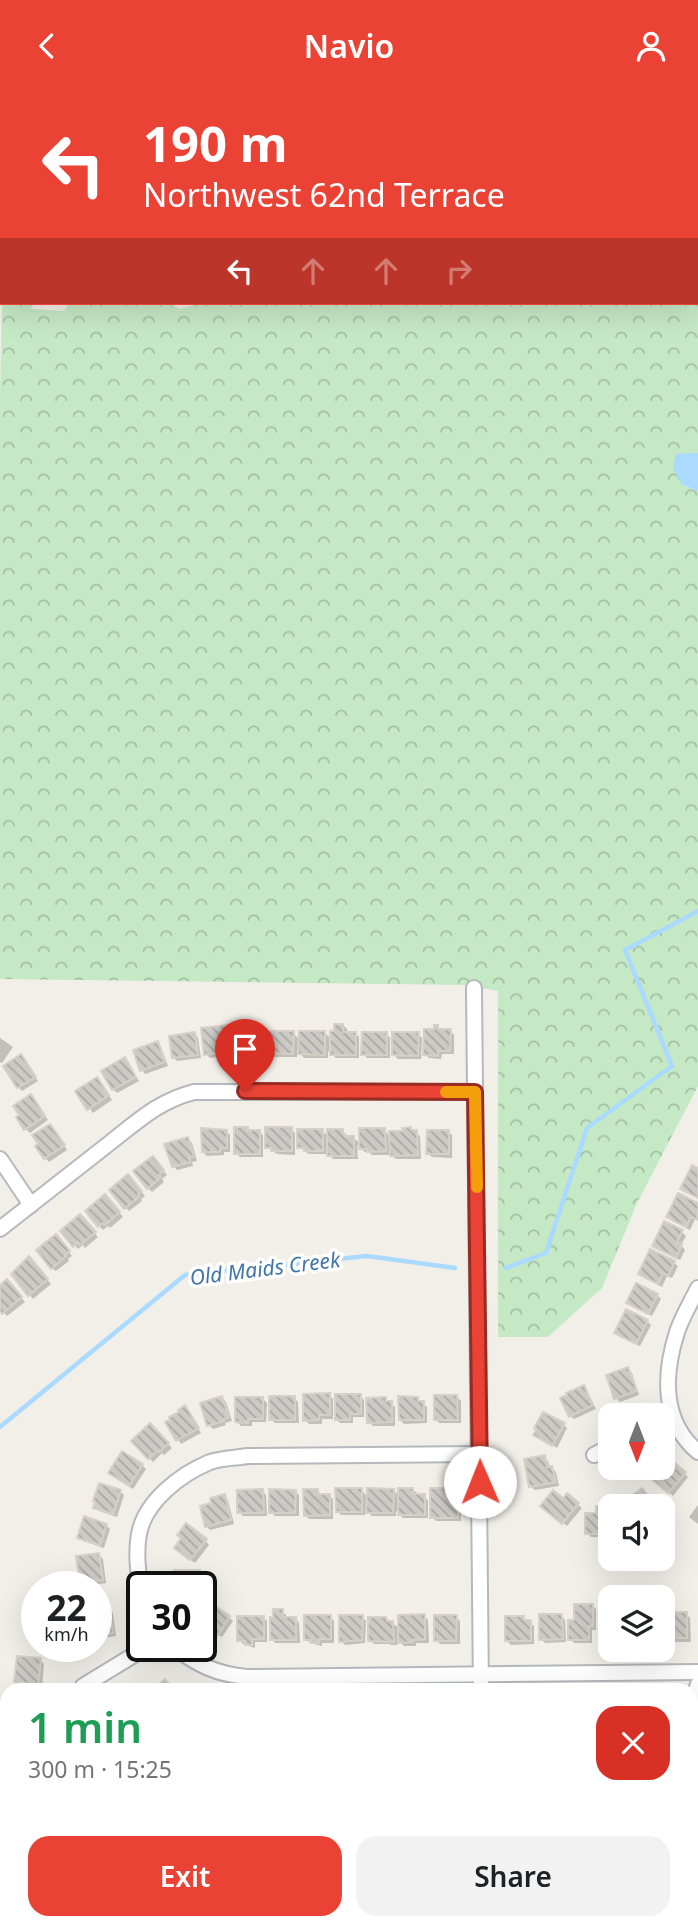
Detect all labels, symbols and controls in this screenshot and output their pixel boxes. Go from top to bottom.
text: Navio [304,24,394,67]
icon: back [28,27,66,65]
icon: person [632,27,670,65]
text: 190 m [143,110,288,176]
icon: left [28,119,119,210]
text: Northwest 62nd Terrace [143,173,505,216]
icon: left [221,252,259,290]
icon: ahead [294,252,332,290]
icon: ahead [367,252,405,290]
icon: right [440,252,478,290]
pin [215,1019,275,1091]
icon: arrive [226,1030,264,1068]
water label: Old Maids Creek [188,1245,343,1291]
north arrow [598,1403,676,1481]
map controls [598,1403,675,1662]
position arrow [443,1445,517,1519]
button: sound [598,1494,675,1571]
speed limit sign: 30 [126,1571,217,1662]
text: 22 [46,1584,87,1631]
button: layers [598,1585,675,1662]
text: km/h [44,1622,89,1646]
text: 1 min [28,1698,142,1755]
button: close [596,1706,670,1780]
text: 300 m · 15:25 [28,1753,172,1785]
button: Exit [28,1836,342,1916]
button: Share [356,1836,670,1916]

